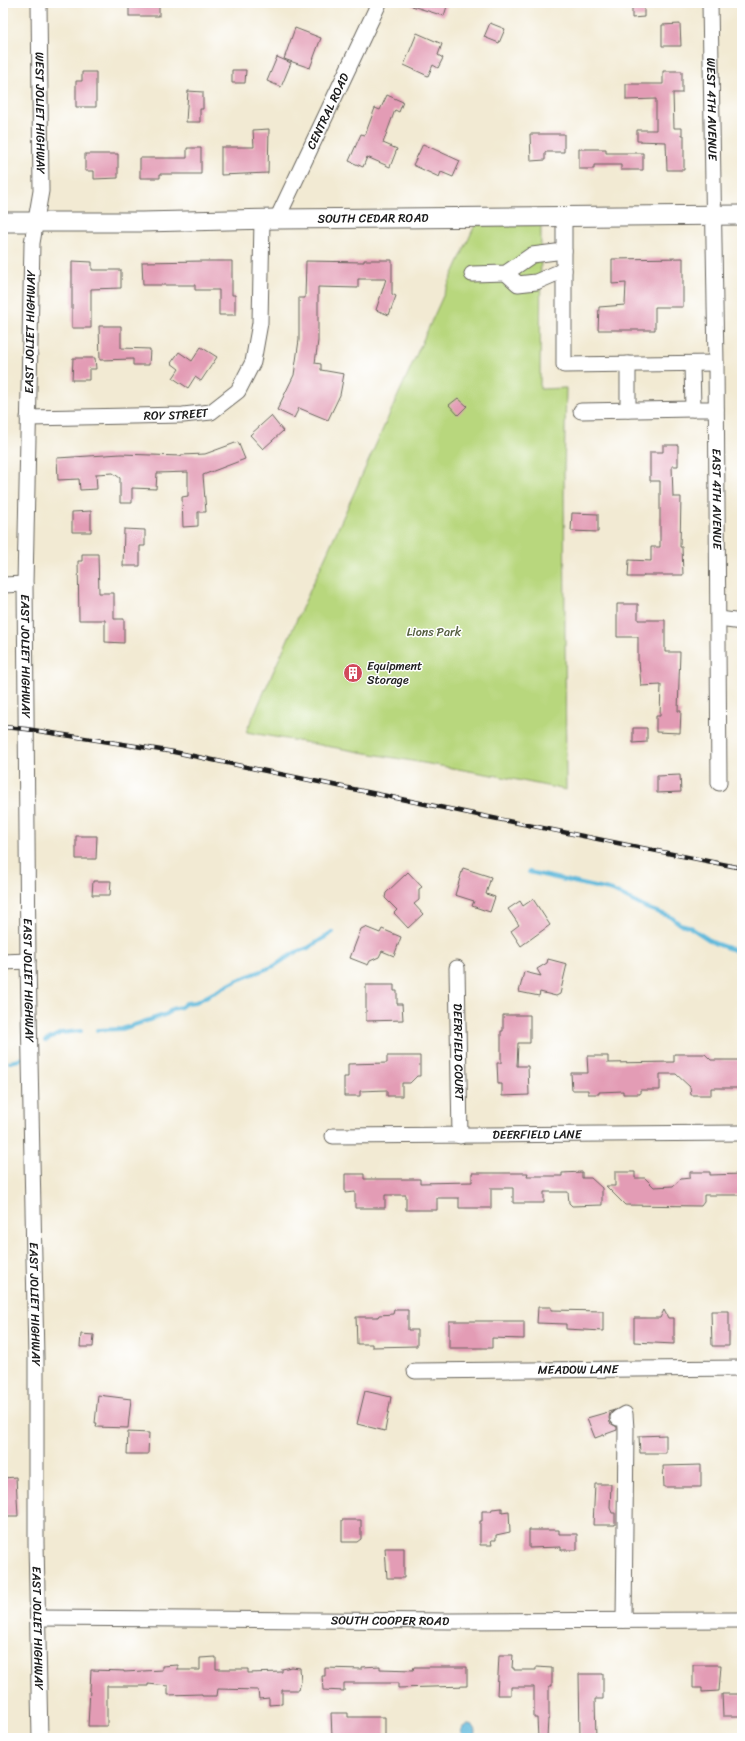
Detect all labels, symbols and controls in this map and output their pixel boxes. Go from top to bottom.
street label: WEST JOLIET HIGHWAY [29,52,52,174]
street label: WEST 4TH AVENUE [700,57,724,162]
street label: CENTRAL ROAD [300,69,356,153]
street label: SOUTH CEDAR ROAD [317,207,429,230]
street label: EAST JOLIET HIGHWAY [18,269,42,394]
street label: ROY STREET [143,401,210,427]
street label: EAST 4TH AVENUE [706,448,728,551]
street label: EAST JOLIET HIGHWAY [14,594,37,719]
park label: Lions Park [407,621,462,643]
place label: Equipment Storage [367,655,422,691]
building icon: Equipment Storage [342,662,364,684]
street label: EAST JOLIET HIGHWAY [17,918,41,1044]
street label: DEERFIELD COURT [447,1003,470,1101]
street label: DEERFIELD LANE [492,1123,583,1146]
street label: EAST JOLIET HIGHWAY [23,1242,47,1367]
street label: MEADOW LANE [538,1358,620,1381]
street label: EAST JOLIET HIGHWAY [25,1566,50,1691]
street label: SOUTH COOPER ROAD [331,1609,450,1632]

